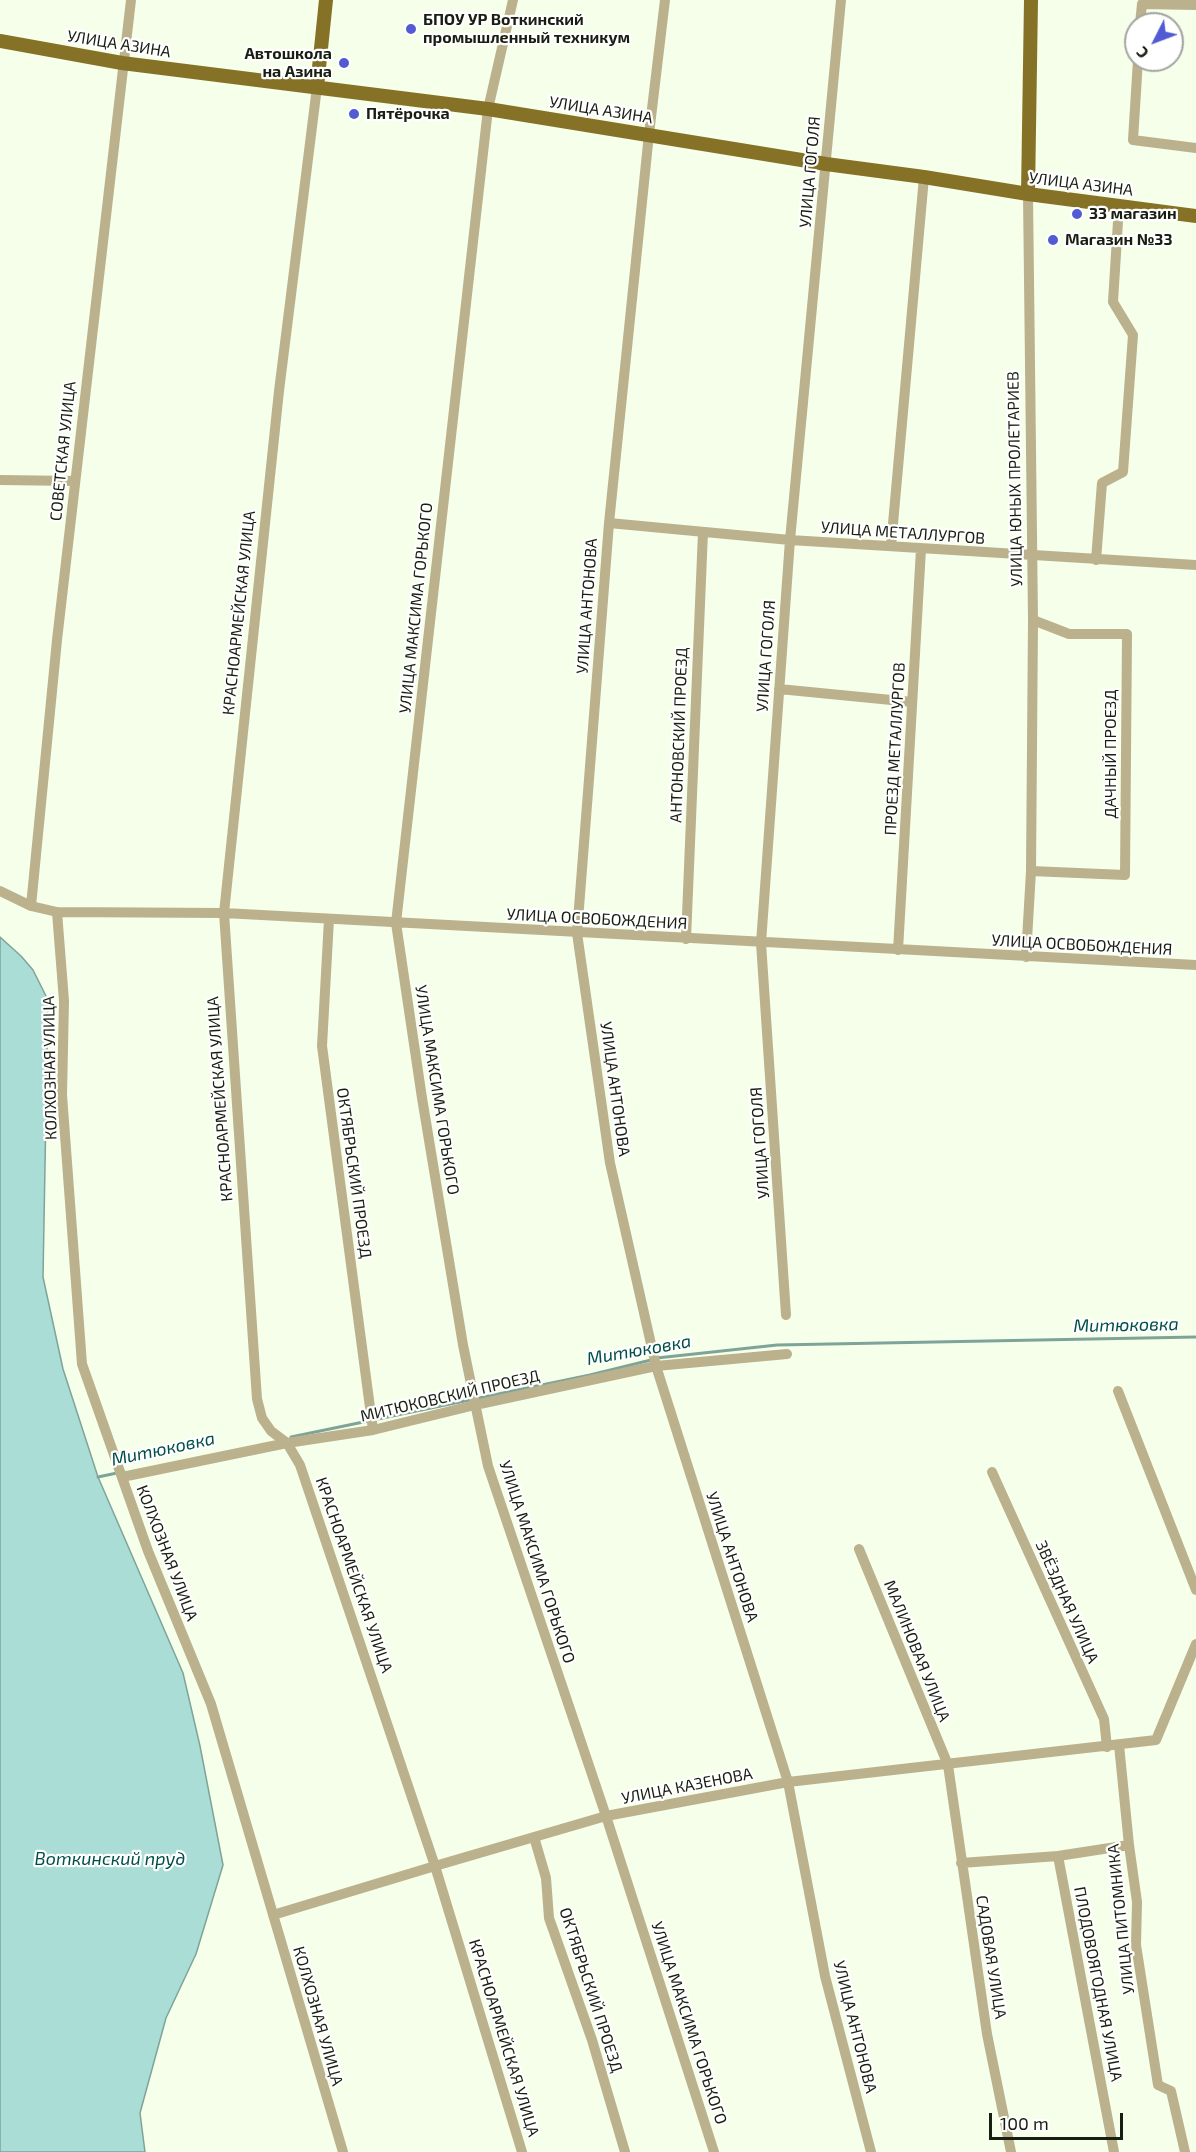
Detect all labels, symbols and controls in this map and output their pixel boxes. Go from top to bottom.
place label: БПОУ УР Воткинский промышленный техникум [423,10,630,48]
north arrow [1124,12,1184,72]
marker: БПОУ УР Воткинский промышленный техникум [404,22,418,36]
street label: УЛИЦА АЗИНА [66,26,172,62]
text: С [1132,43,1152,63]
place label: Автошкола на Азина [244,44,332,82]
marker: Автошкола на Азина [337,56,351,70]
street label: УЛИЦА АЗИНА [548,92,654,128]
place label: Пятёрочка [366,104,450,124]
marker: Пятёрочка [347,107,361,121]
street label: УЛИЦА ГОГОЛЯ [796,115,824,229]
street label: УЛИЦА АЗИНА [1028,168,1134,200]
place label: 33 магазин [1089,204,1177,224]
marker: 33 магазин [1070,207,1084,221]
place label: Магазин №33 [1065,230,1173,250]
marker: Магазин №33 [1046,233,1060,247]
street label: УЛИЦА ЮНЫХ ПРОЛЕТАРИЕВ [1004,371,1026,587]
street label: СОВЕТСКАЯ УЛИЦА [46,380,80,522]
street label: УЛИЦА МАКСИМА ГОРЬКОГО [395,502,437,714]
street label: КРАСНОАРМЕЙСКАЯ УЛИЦА [219,510,259,716]
street label: УЛИЦА МЕТАЛЛУРГОВ [820,518,986,548]
street label: УЛИЦА АНТОНОВА [573,537,601,675]
street label: УЛИЦА ГОГОЛЯ [753,600,779,712]
street label: АНТОНОВСКИЙ ПРОЕЗД [666,647,692,823]
street label: ПРОЕЗД МЕТАЛЛУРГОВ [881,662,909,836]
street label: ДАЧНЫЙ ПРОЕЗД [1101,689,1121,819]
street label: УЛИЦА ОСВОБОЖДЕНИЯ [506,905,688,933]
street label: УЛИЦА ОСВОБОЖДЕНИЯ [991,931,1173,959]
street label: УЛИЦА МАКСИМА ГОРЬКОГО [411,984,463,1196]
street label: КОЛХОЗНАЯ УЛИЦА [39,996,61,1140]
street label: КРАСНОАРМЕЙСКАЯ УЛИЦА [203,996,237,1202]
street label: УЛИЦА АНТОНОВА [596,1020,634,1158]
street label: ОКТЯБРЬСКИЙ ПРОЕЗД [333,1087,375,1259]
street label: УЛИЦА ГОГОЛЯ [747,1087,773,1199]
water label: Митюковка [1073,1313,1179,1337]
water label: Митюковка [585,1330,693,1370]
street label: МИТЮКОВСКИЙ ПРОЕЗД [359,1366,541,1426]
water label: Митюковка [109,1427,217,1471]
street label: УЛИЦА МАКСИМА ГОРЬКОГО [495,1458,579,1666]
street label: КРАСНОАРМЕЙСКАЯ УЛИЦА [311,1475,397,1675]
street label: КОЛХОЗНАЯ УЛИЦА [132,1482,202,1624]
street label: УЛИЦА АНТОНОВА [702,1489,762,1625]
street label: ЗВЁЗДНАЯ УЛИЦА [1031,1538,1103,1666]
street label: МАЛИНОВАЯ УЛИЦА [880,1577,954,1725]
street label: УЛИЦА КАЗЕНОВА [620,1764,754,1808]
street label: УЛИЦА ПИТОМНИКА [1104,1843,1138,1995]
water label: Воткинский пруд [35,1848,185,1870]
street label: ПЛОДОВОЯГОДНАЯ УЛИЦА [1070,1885,1126,2083]
street label: САДОВАЯ УЛИЦА [972,1894,1010,2020]
street label: ОКТЯБРЬСКИЙ ПРОЕЗД [555,1905,627,2075]
street label: УЛИЦА МАКСИМА ГОРЬКОГО [647,1919,731,2127]
street label: КРАСНОАРМЕЙСКАЯ УЛИЦА [465,1937,543,2139]
street label: КОЛХОЗНАЯ УЛИЦА [289,1944,347,2088]
street label: УЛИЦА АНТОНОВА [829,1959,881,2095]
scale bar [992,2101,1126,2139]
text: 100 m [1000,2112,1049,2134]

